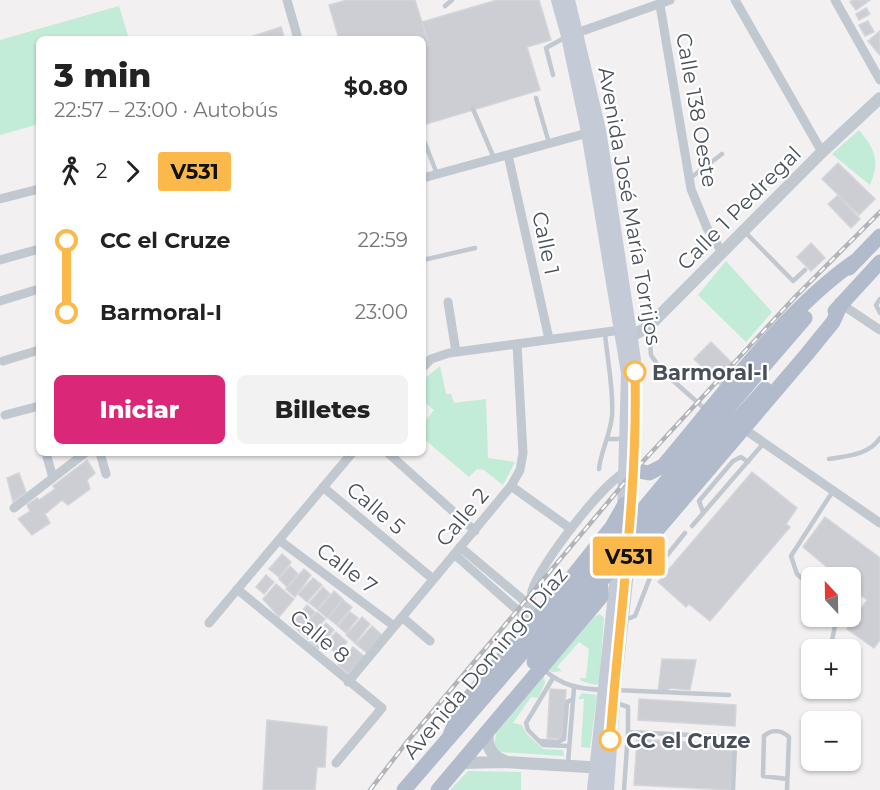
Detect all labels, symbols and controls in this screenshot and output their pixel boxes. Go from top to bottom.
street label: Calle 138 Oeste [671,31,723,189]
text: 3 min [54,55,151,95]
street label: Avenida José María Torrijos [593,65,667,347]
text: $0.80 [344,74,408,101]
text: 22:57 – 23:00 · Autobús [54,98,278,122]
street label: Calle 1 Pedregal [672,141,806,275]
icon: walk [54,155,87,188]
icon: forward [116,155,149,188]
text: 2 [96,159,107,183]
text: V531 [170,159,219,184]
street label: Calle 1 [527,209,565,277]
text: CC el Cruze [100,227,230,254]
text: 22:59 [358,228,408,252]
text: Barmoral-I [100,299,222,326]
text: 23:00 [355,300,408,324]
place label: Barmoral-I [652,360,768,385]
marker: Barmoral-I [624,361,646,383]
button: Iniciar [54,375,225,444]
button: Billetes [237,375,408,444]
street label: Calle 5 [342,476,410,540]
street label: Calle 2 [430,483,494,551]
line badge: V531 [587,536,671,576]
street label: Calle 7 [312,537,382,599]
text: V531 [605,544,653,569]
street label: Avenida Domingo Díaz [398,562,572,764]
north arrow [801,567,861,627]
map controls [801,567,861,771]
street label: Calle 8 [285,604,355,668]
button: + [801,639,861,699]
button: − [801,711,861,771]
place label: CC el Cruze [626,728,750,753]
marker: CC el Cruze [599,729,621,751]

